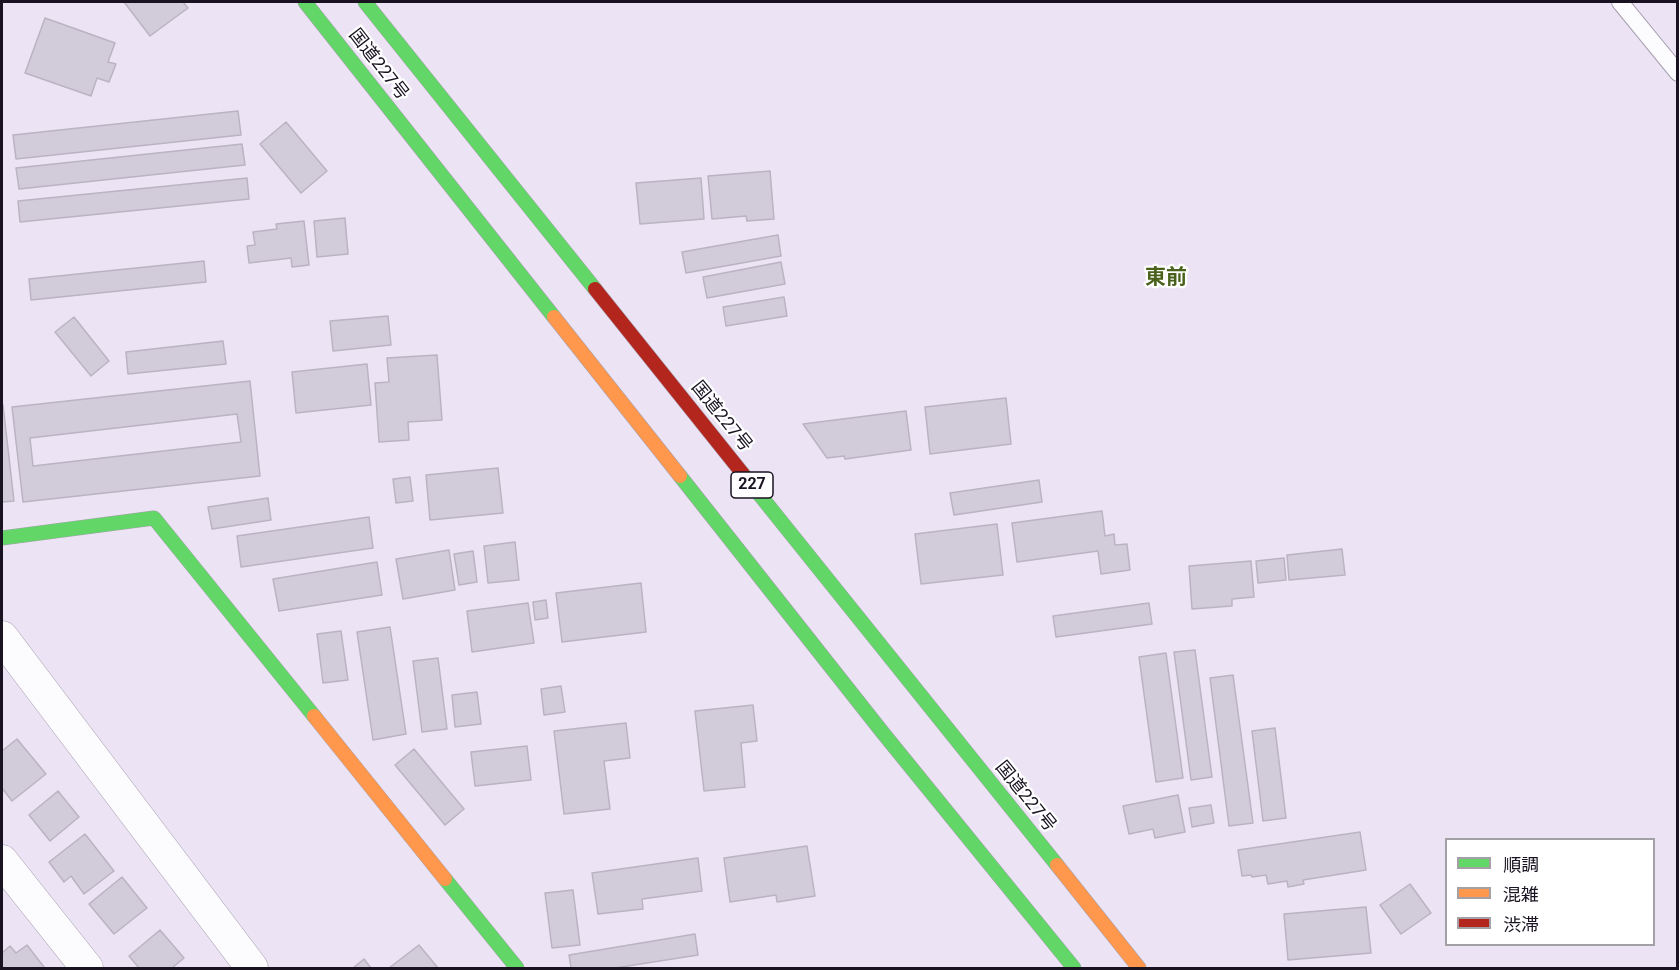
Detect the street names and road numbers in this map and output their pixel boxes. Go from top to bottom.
street label: 国道227号 [344,25,412,105]
street label: 国道227号 [686,377,756,457]
road number: 227 [731,472,773,498]
street label: 国道227号 [990,757,1060,837]

